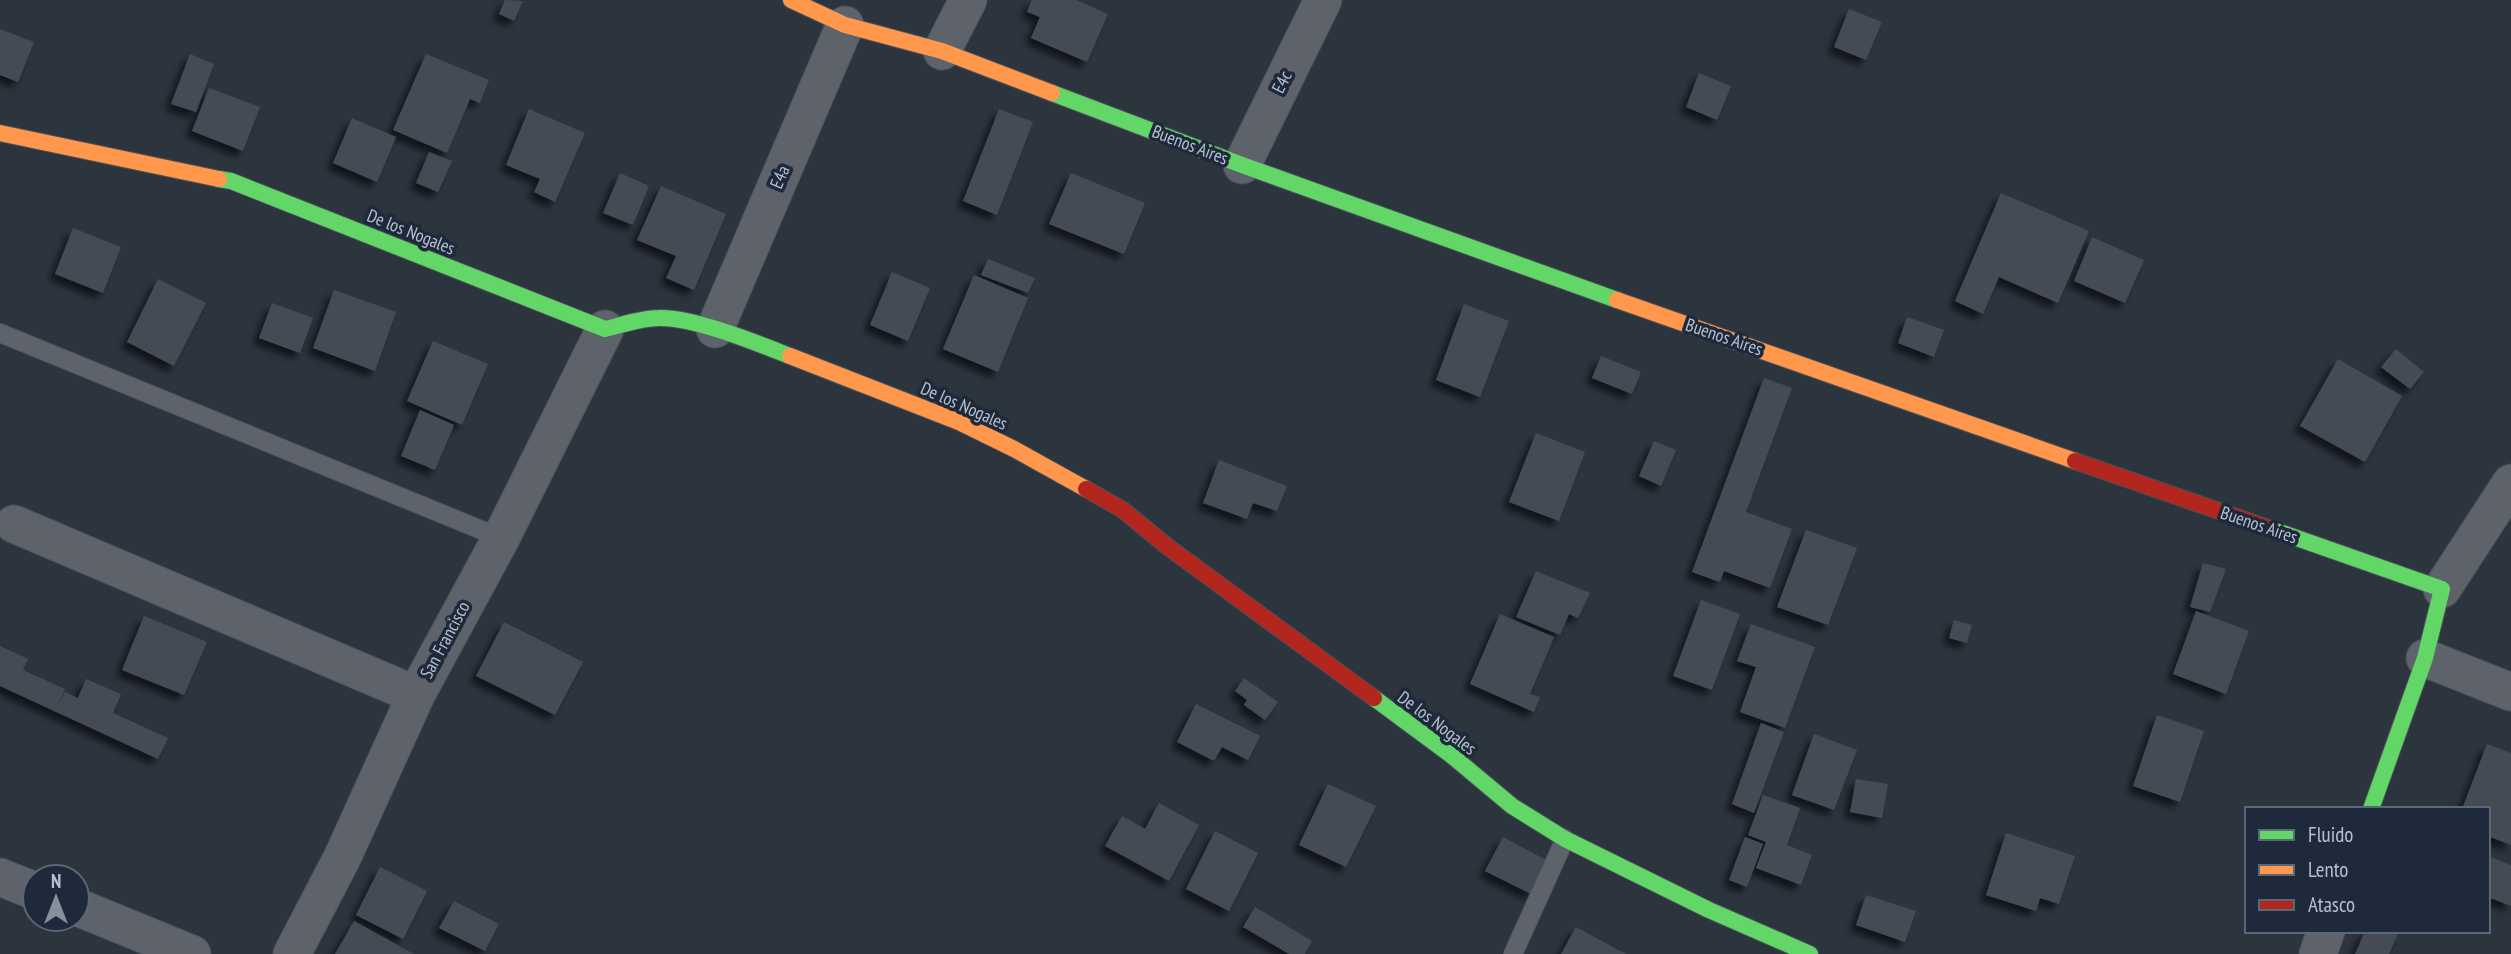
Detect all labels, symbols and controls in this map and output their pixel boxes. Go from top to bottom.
street label: E4c [1266,66,1297,97]
street label: Buenos Aires [1149,120,1231,170]
street label: E4a [764,162,795,192]
street label: De los Nogales [364,204,458,260]
street label: Buenos Aires [1683,313,1766,360]
street label: De los Nogales [917,376,1011,435]
street label: Buenos Aires [2218,501,2301,548]
street label: San Francisco [415,597,475,682]
street label: De los Nogales [1393,686,1481,760]
legend [2245,807,2490,933]
text: Fluido [2308,821,2353,848]
text: Lento [2308,856,2348,883]
north arrow [21,863,91,933]
text: N [51,869,61,893]
text: Atasco [2308,891,2355,918]

